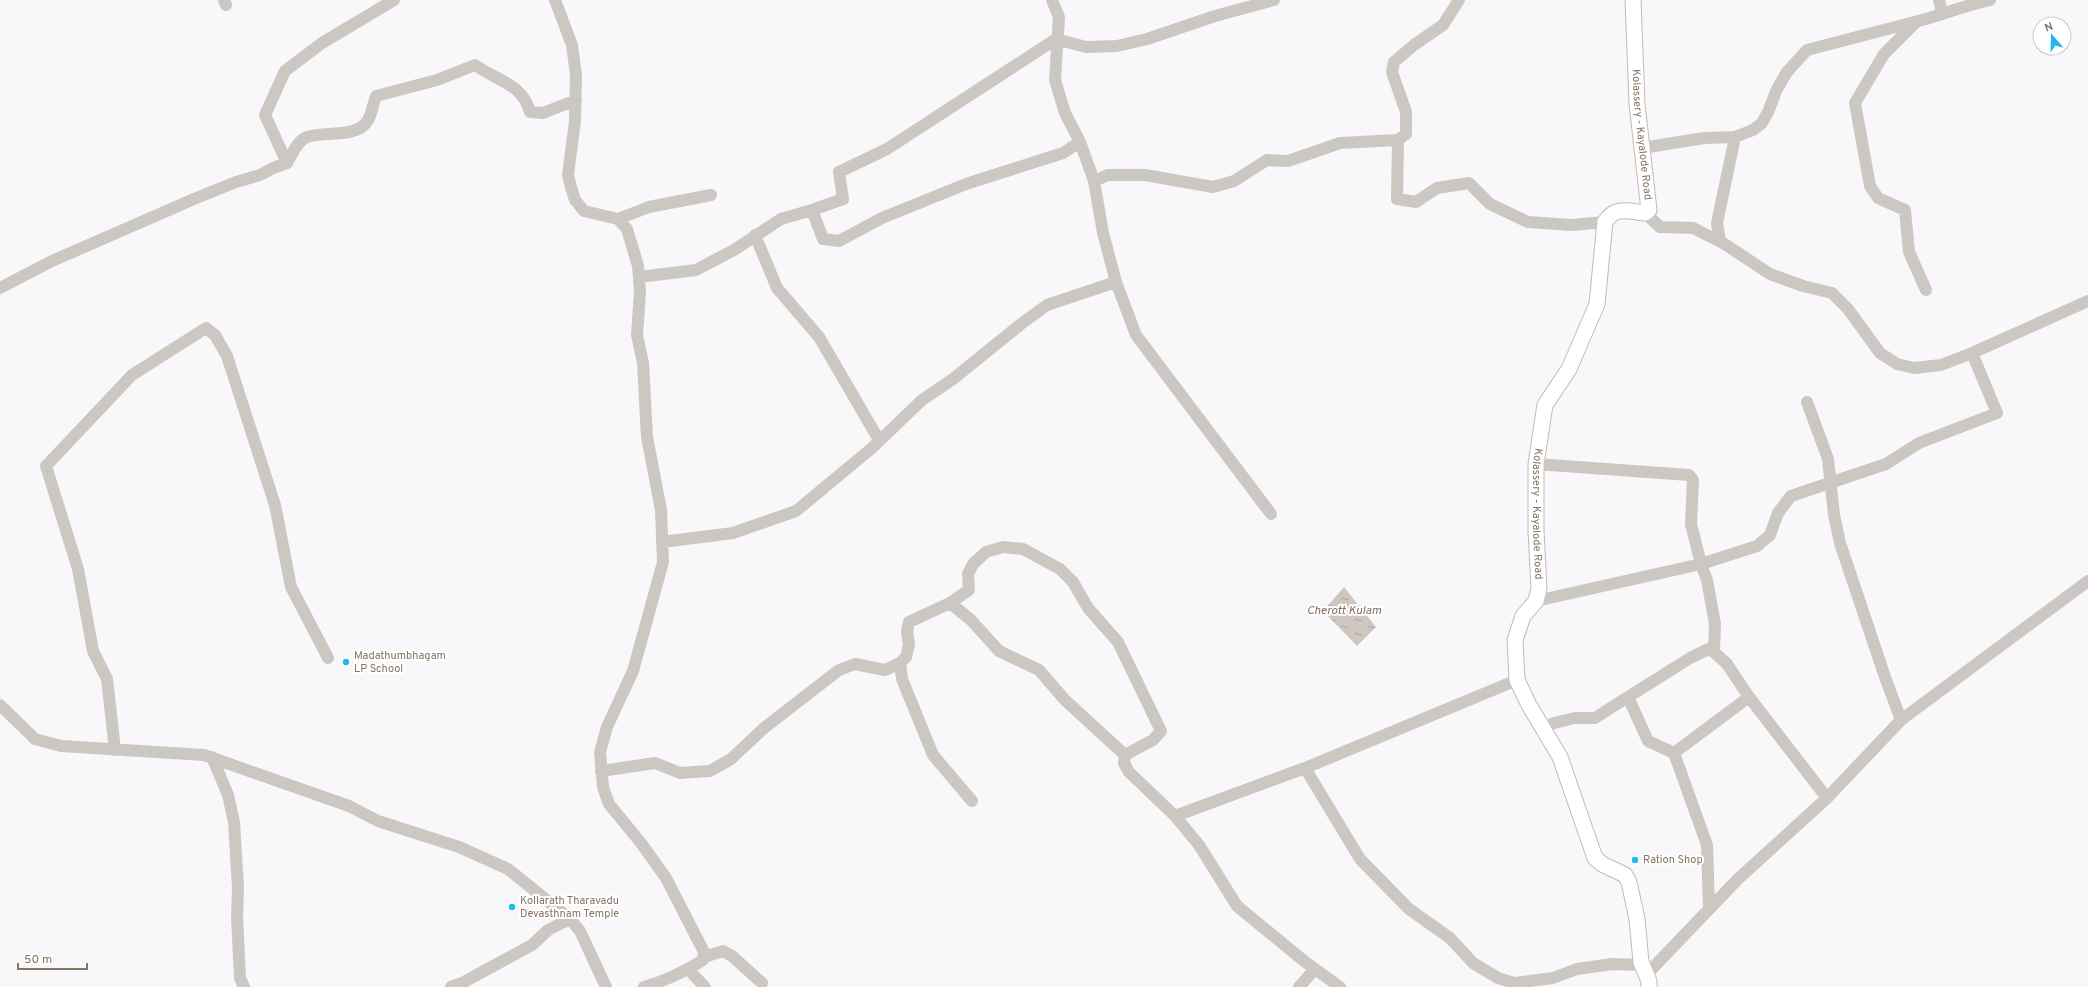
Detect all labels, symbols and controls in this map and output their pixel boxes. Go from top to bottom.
north arrow [2032,16,2072,56]
text: N [2043,20,2055,35]
street label: Kolassery - Kayalode Road [1629,69,1655,201]
street label: Kolassery - Kayalode Road [1529,447,1546,580]
water label: Cherott Kulam [1307,603,1382,619]
place label: Madathumbhagam LP School [354,649,446,676]
marker: Madathumbhagam LP School [341,657,351,667]
place label: Ration Shop [1643,853,1703,867]
marker: Ration Shop [1630,855,1640,865]
place label: Kollarath Tharavadu Devasthnam Temple [520,894,619,921]
marker: Kollarath Tharavadu Devasthnam Temple [507,902,517,912]
scale bar [18,945,87,971]
text: 50 m [24,952,52,968]

